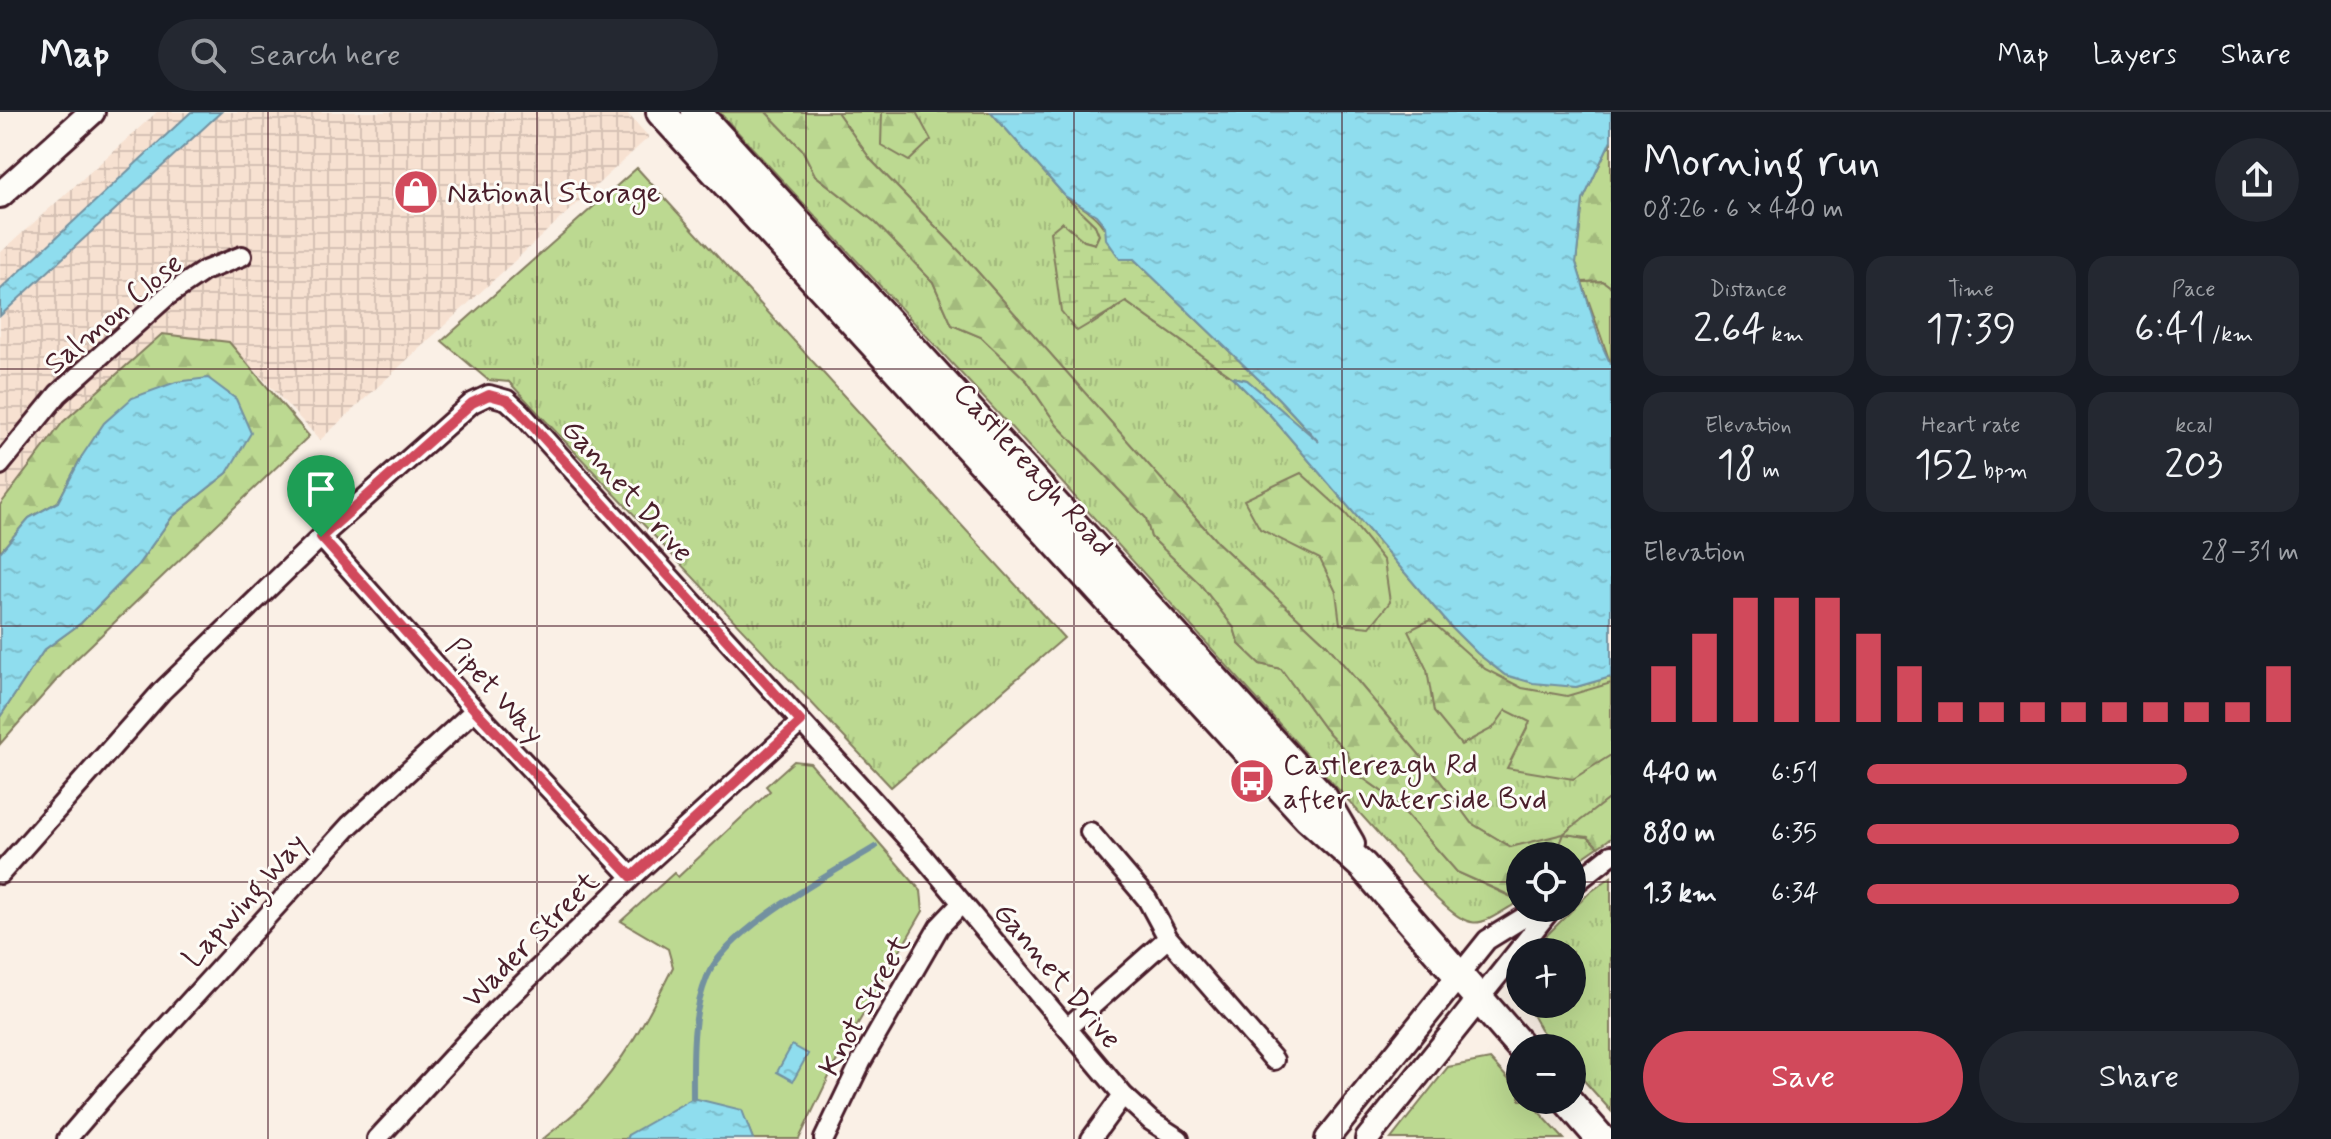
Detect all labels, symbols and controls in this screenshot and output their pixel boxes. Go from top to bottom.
search box [158,19,718,91]
text: Map [40,31,110,80]
icon: search [186,33,230,77]
text: Search here [250,36,401,75]
text: Map [1998,37,2049,74]
text: Layers [2093,37,2177,74]
text: Share [2221,37,2291,74]
text: Morning run [1643,134,1880,192]
button: share [2215,138,2299,222]
shop icon: National Storage [392,168,440,216]
place label: National Storage [447,174,661,215]
text: 08:26 · 6 × 440 m [1643,193,1843,227]
street label: Salmon Close [36,245,191,384]
text: Distance [1710,276,1787,304]
text: Time [1948,276,1994,304]
text: Pace [2172,276,2216,304]
text: 2.64 [1693,304,1766,356]
text: 17:39 [1926,304,2016,356]
text: 6:41 [2134,304,2206,356]
text: km [1766,321,1804,349]
text: /km [2206,321,2253,349]
street label: Castlereagh Road [943,374,1122,567]
street label: Gannet Drive [552,411,702,571]
text: Elevation [1705,412,1792,440]
text: Heart rate [1922,412,2020,440]
text: kcal [2175,412,2212,440]
text: 18 [1717,440,1757,492]
text: 152 [1914,440,1977,492]
text: 203 [2164,440,2223,492]
pin [287,455,355,537]
text: m [1757,457,1780,485]
text: bpm [1977,457,2028,485]
icon: arrive [299,467,343,511]
text: Elevation [1643,536,1745,570]
text: 28–31 m [2201,536,2299,570]
street label: Pipet Way [437,629,553,753]
place label: Castlereagh Rd after Waterside Bvd [1283,746,1547,819]
bus stop icon: Castlereagh Rd after Waterside Bvd [1228,757,1276,805]
text: 440 m [1643,757,1717,791]
text: 6:51 [1771,757,1818,791]
text: 880 m [1643,817,1715,851]
text: 6:35 [1771,817,1817,851]
street label: Lapwing Way [174,825,318,979]
map controls [1506,842,1586,1114]
button: locate [1506,842,1586,922]
street label: Wader Street [454,863,608,1017]
text: 1.3 km [1643,877,1717,911]
text: 6:34 [1771,877,1819,911]
street label: Gannet Drive [984,894,1130,1058]
street label: Knot Street [810,928,920,1083]
button: + [1506,938,1586,1018]
button: Save [1643,1031,1963,1123]
button: Share [1979,1031,2299,1123]
button: − [1506,1034,1586,1114]

